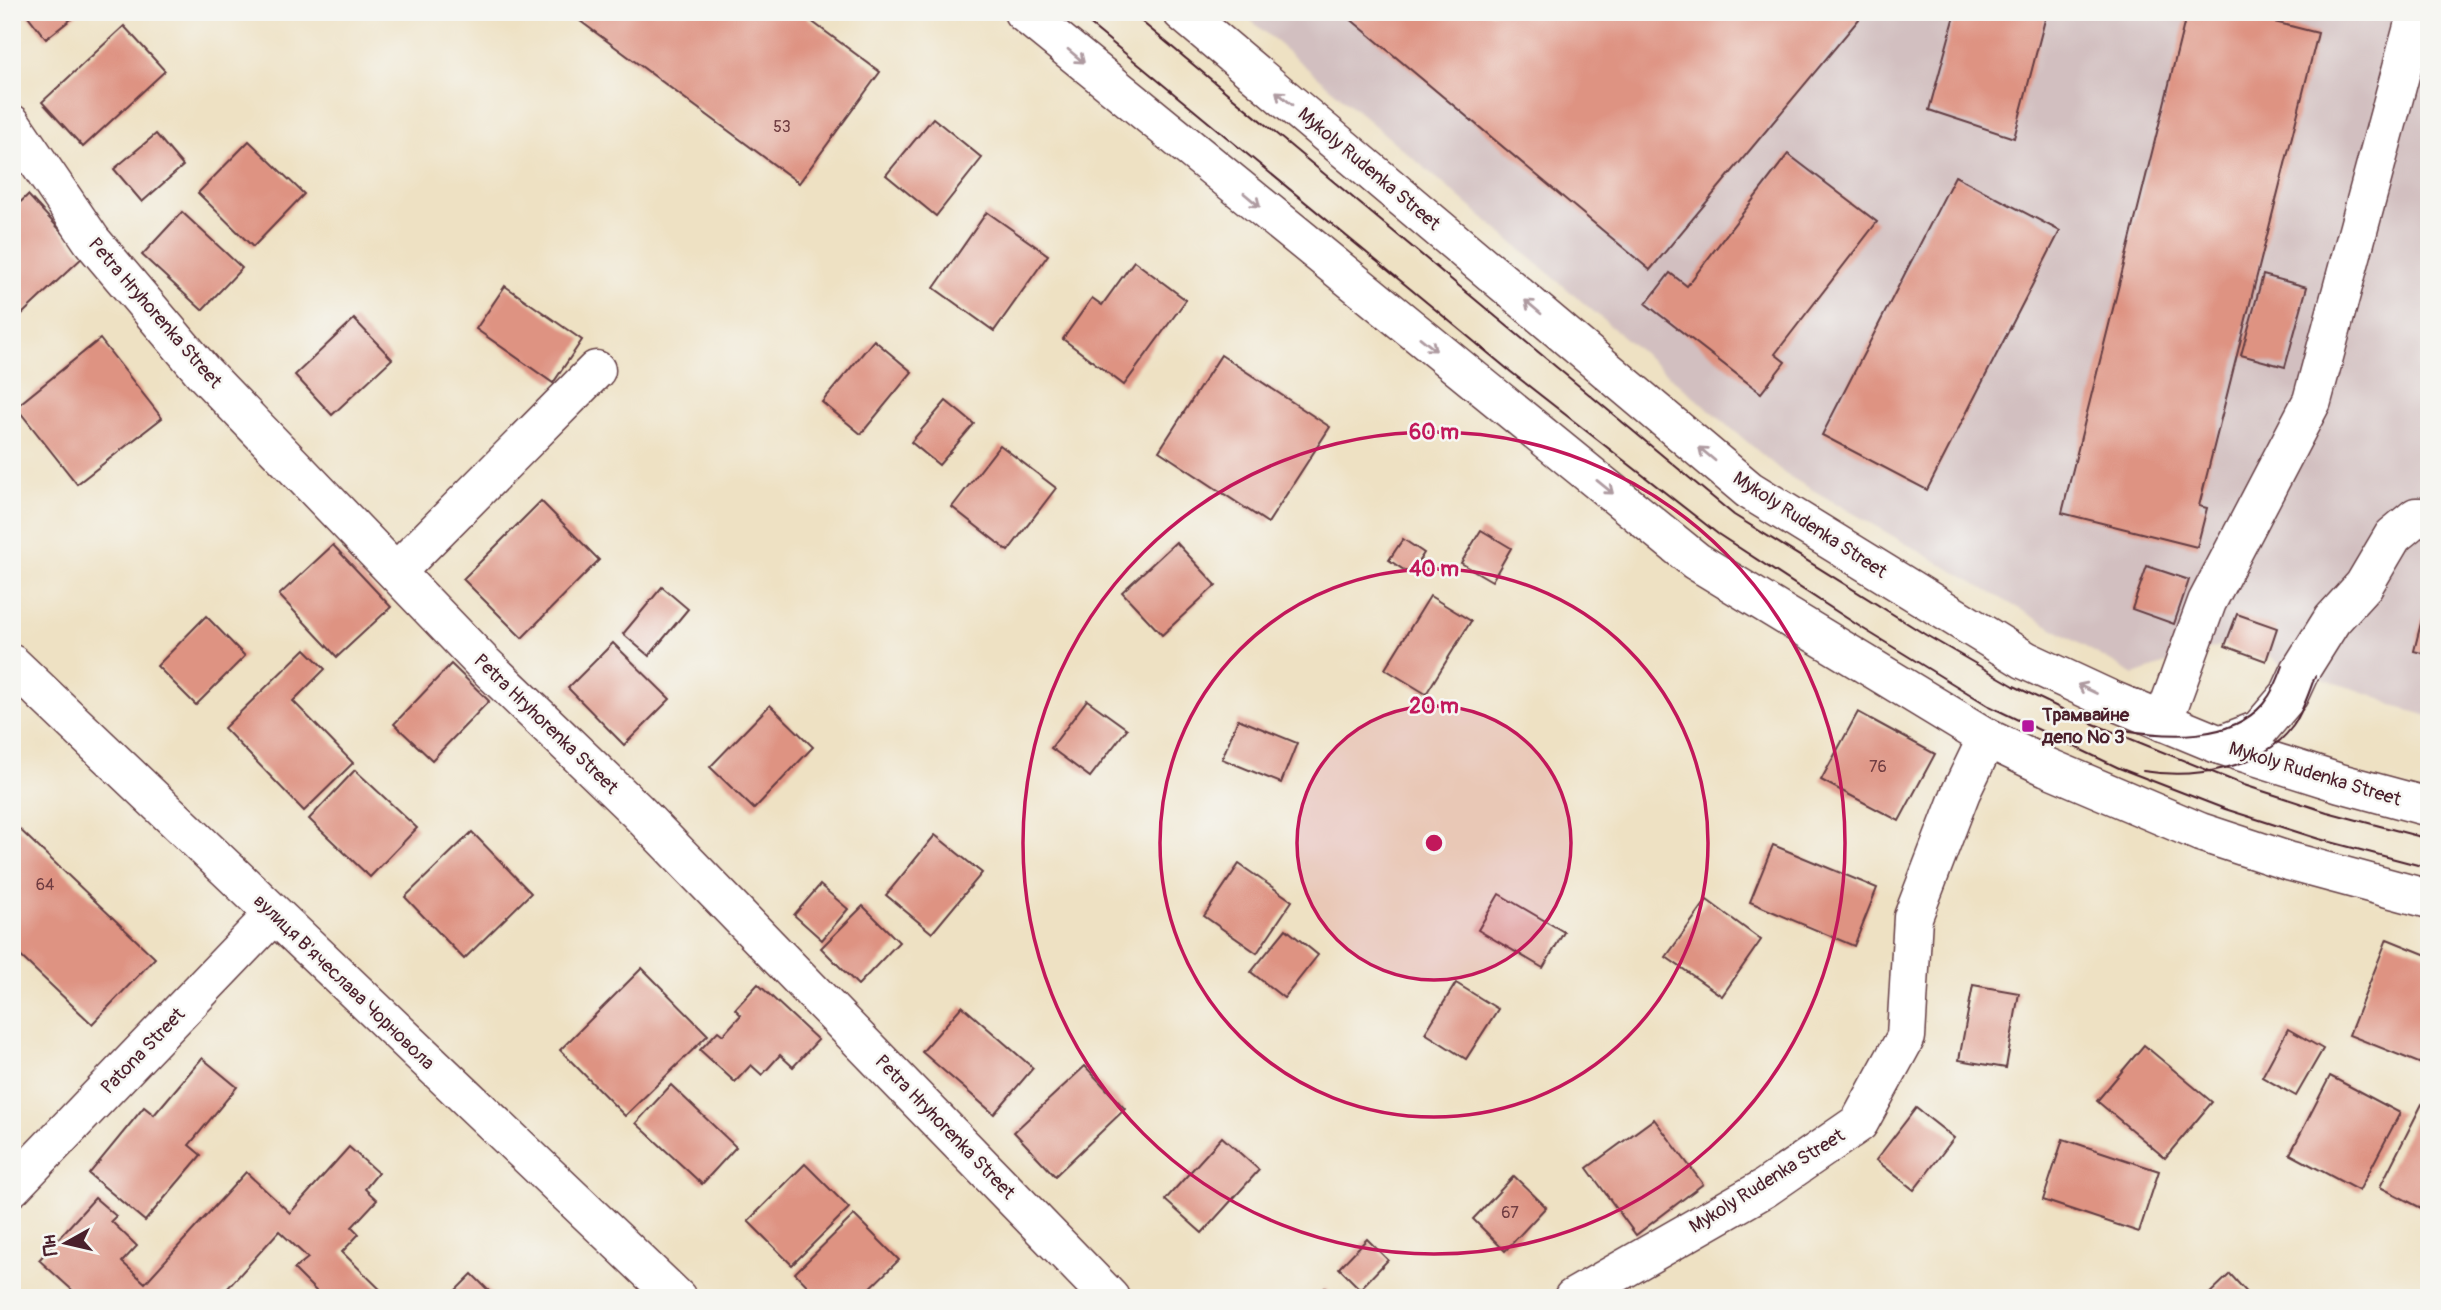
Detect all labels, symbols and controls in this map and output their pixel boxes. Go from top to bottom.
one-way arrow [1067,48,1085,63]
one-way arrow [1275,90,1293,106]
street label: Mykoly Rudenka Street [1293,102,1445,236]
house number: 53 [773,117,791,137]
one-way arrow [1242,193,1260,208]
street label: Petra Hryhorenka Street [83,233,227,394]
one-way arrow [1525,299,1543,315]
one-way arrow [1419,336,1437,352]
text: 60 m [1409,419,1459,446]
one-way arrow [1698,446,1716,462]
street label: Mykoly Rudenka Street [1728,466,1892,584]
one-way arrow [1595,480,1613,495]
text: 40 m [1409,556,1459,583]
street label: Petra Hryhorenka Street [469,649,624,800]
one-way arrow [2077,682,2098,695]
text: 20 m [1409,693,1459,720]
place label: Трамвайне депо № 3 [2041,703,2130,749]
marker: Трамвайне депо № 3 [2020,718,2036,734]
street label: Mykoly Rudenka Street [2226,736,2404,812]
house number: 76 [1869,757,1887,777]
centre of rings [1422,831,1446,855]
house number: 64 [36,875,54,895]
street label: вулиця В'ячеслава Чорновола [248,889,440,1075]
street label: Patona Street [96,1003,190,1099]
street label: Petra Hryhorenka Street [870,1050,1021,1205]
street label: Mykoly Rudenka Street [1685,1123,1849,1239]
house number: 67 [1501,1203,1519,1223]
north arrow [32,1208,102,1278]
text: Пн [37,1233,63,1257]

